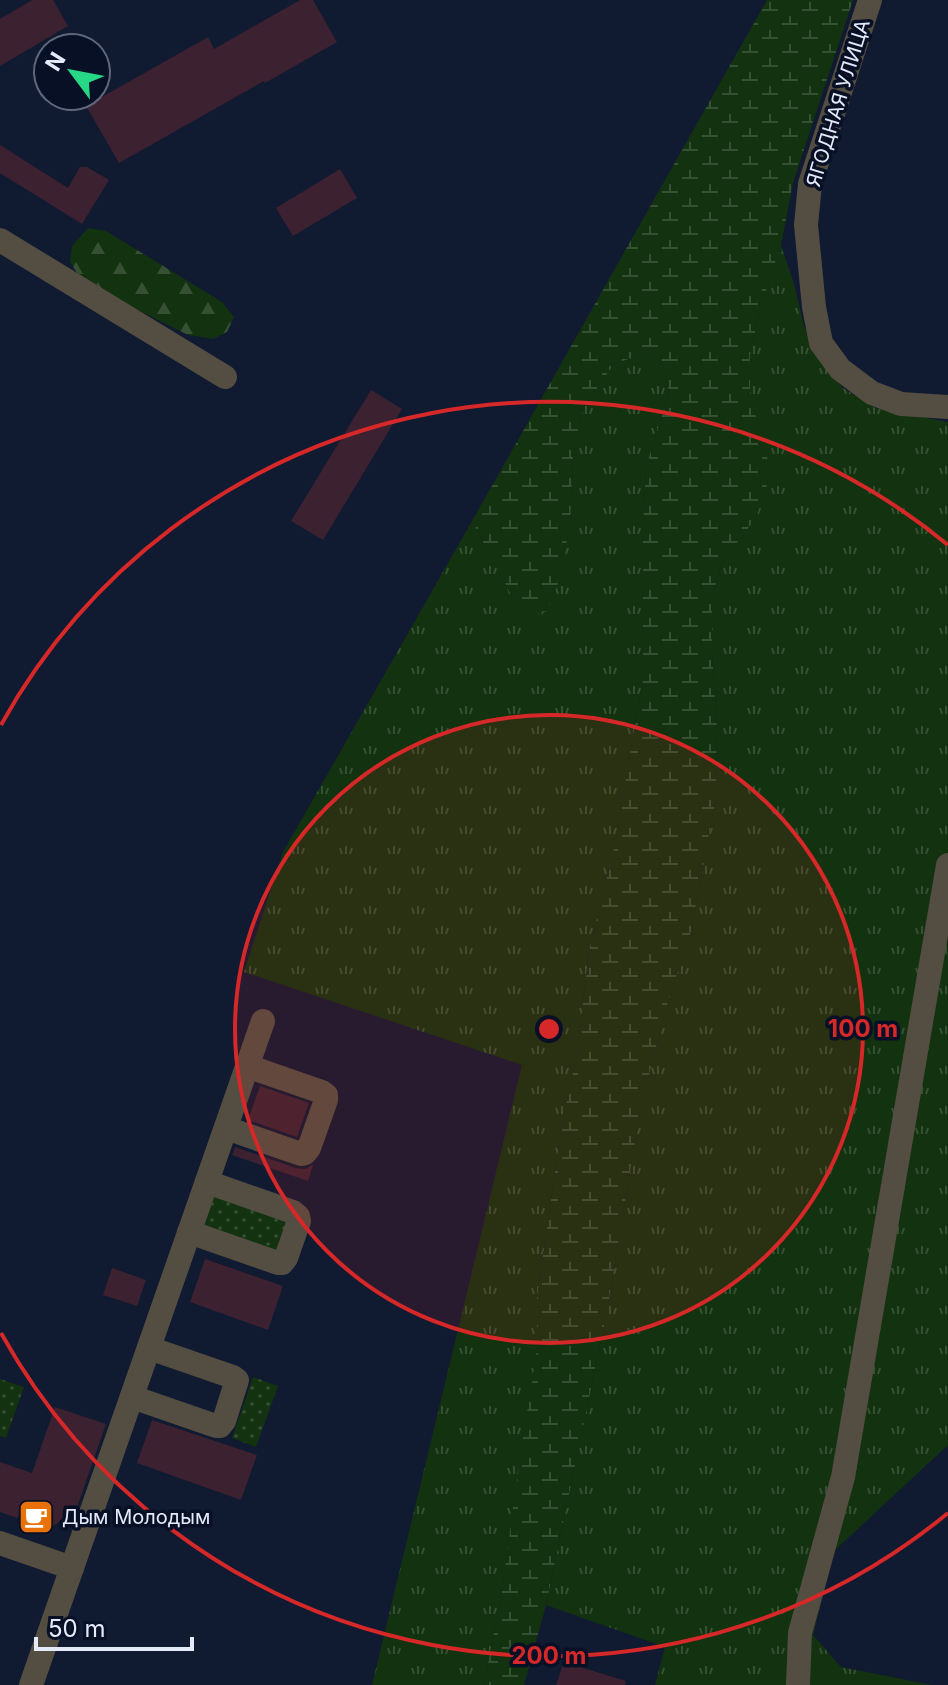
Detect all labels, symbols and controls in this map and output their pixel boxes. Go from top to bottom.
street label: ЯГОДНАЯ УЛИЦА [801,16,875,189]
north arrow [32,32,112,112]
text: N [40,47,71,75]
text: 100 m [828,1014,898,1043]
centre of rings [535,1015,563,1043]
cafe icon: Дым Молодым [17,1498,55,1536]
place label: Дым Молодым [62,1505,210,1529]
scale bar [36,1601,192,1651]
text: 50 m [48,1614,106,1643]
text: 200 m [511,1641,587,1670]

